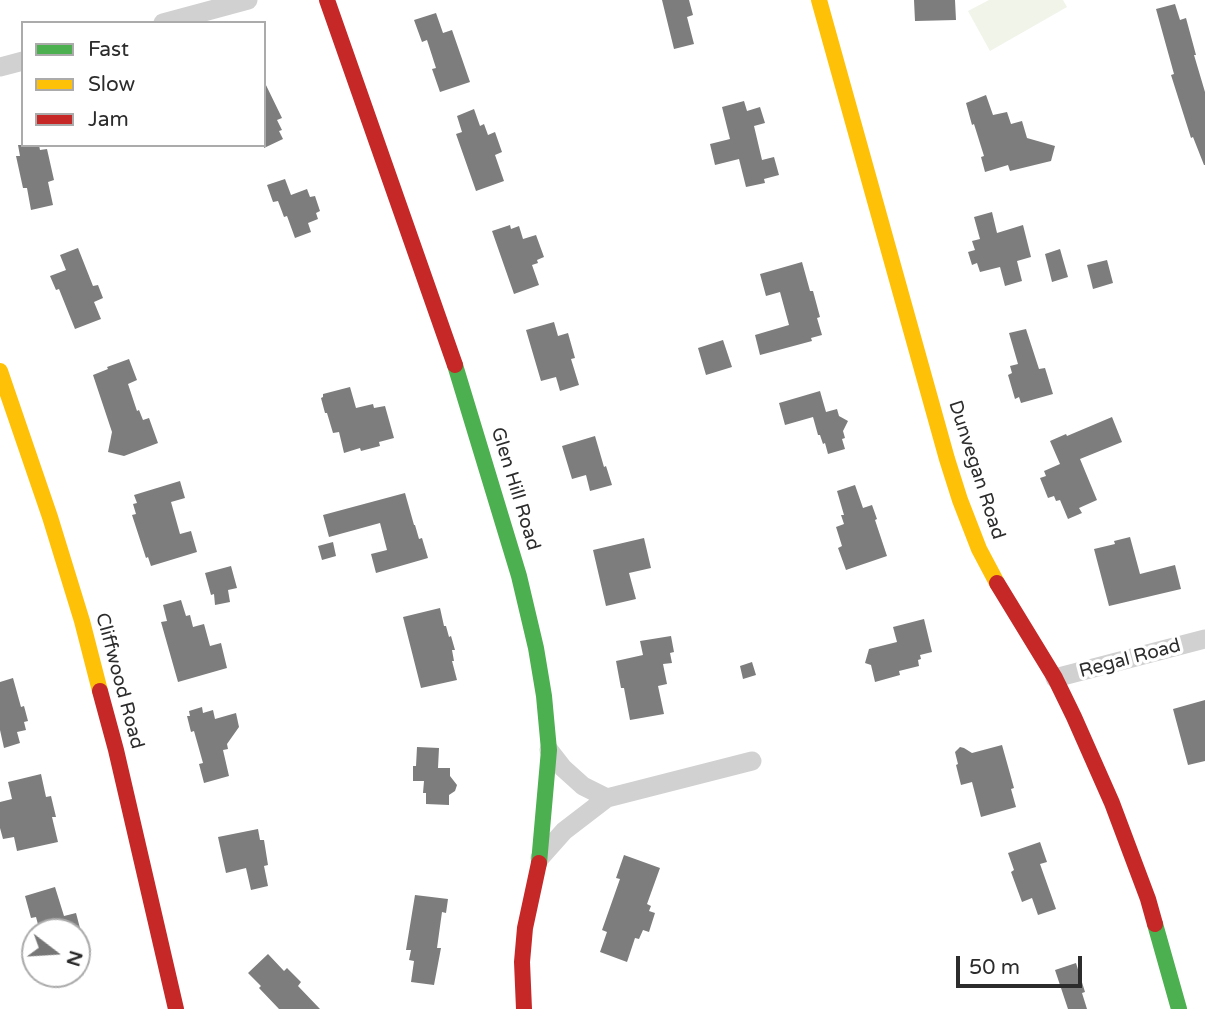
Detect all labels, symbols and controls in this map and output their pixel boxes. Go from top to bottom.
legend [21,21,266,147]
text: Fast [88,37,129,62]
text: Slow [88,72,135,97]
text: Jam [88,107,129,132]
street label: Dunvegan Road [943,398,1009,542]
street label: Glen Hill Road [485,425,545,553]
street label: Cliffwood Road [90,610,148,752]
street label: Regal Road [1077,634,1183,684]
north arrow [21,918,91,988]
scale bar [960,942,1086,986]
text: N [61,948,87,969]
text: 50 m [969,955,1020,980]

